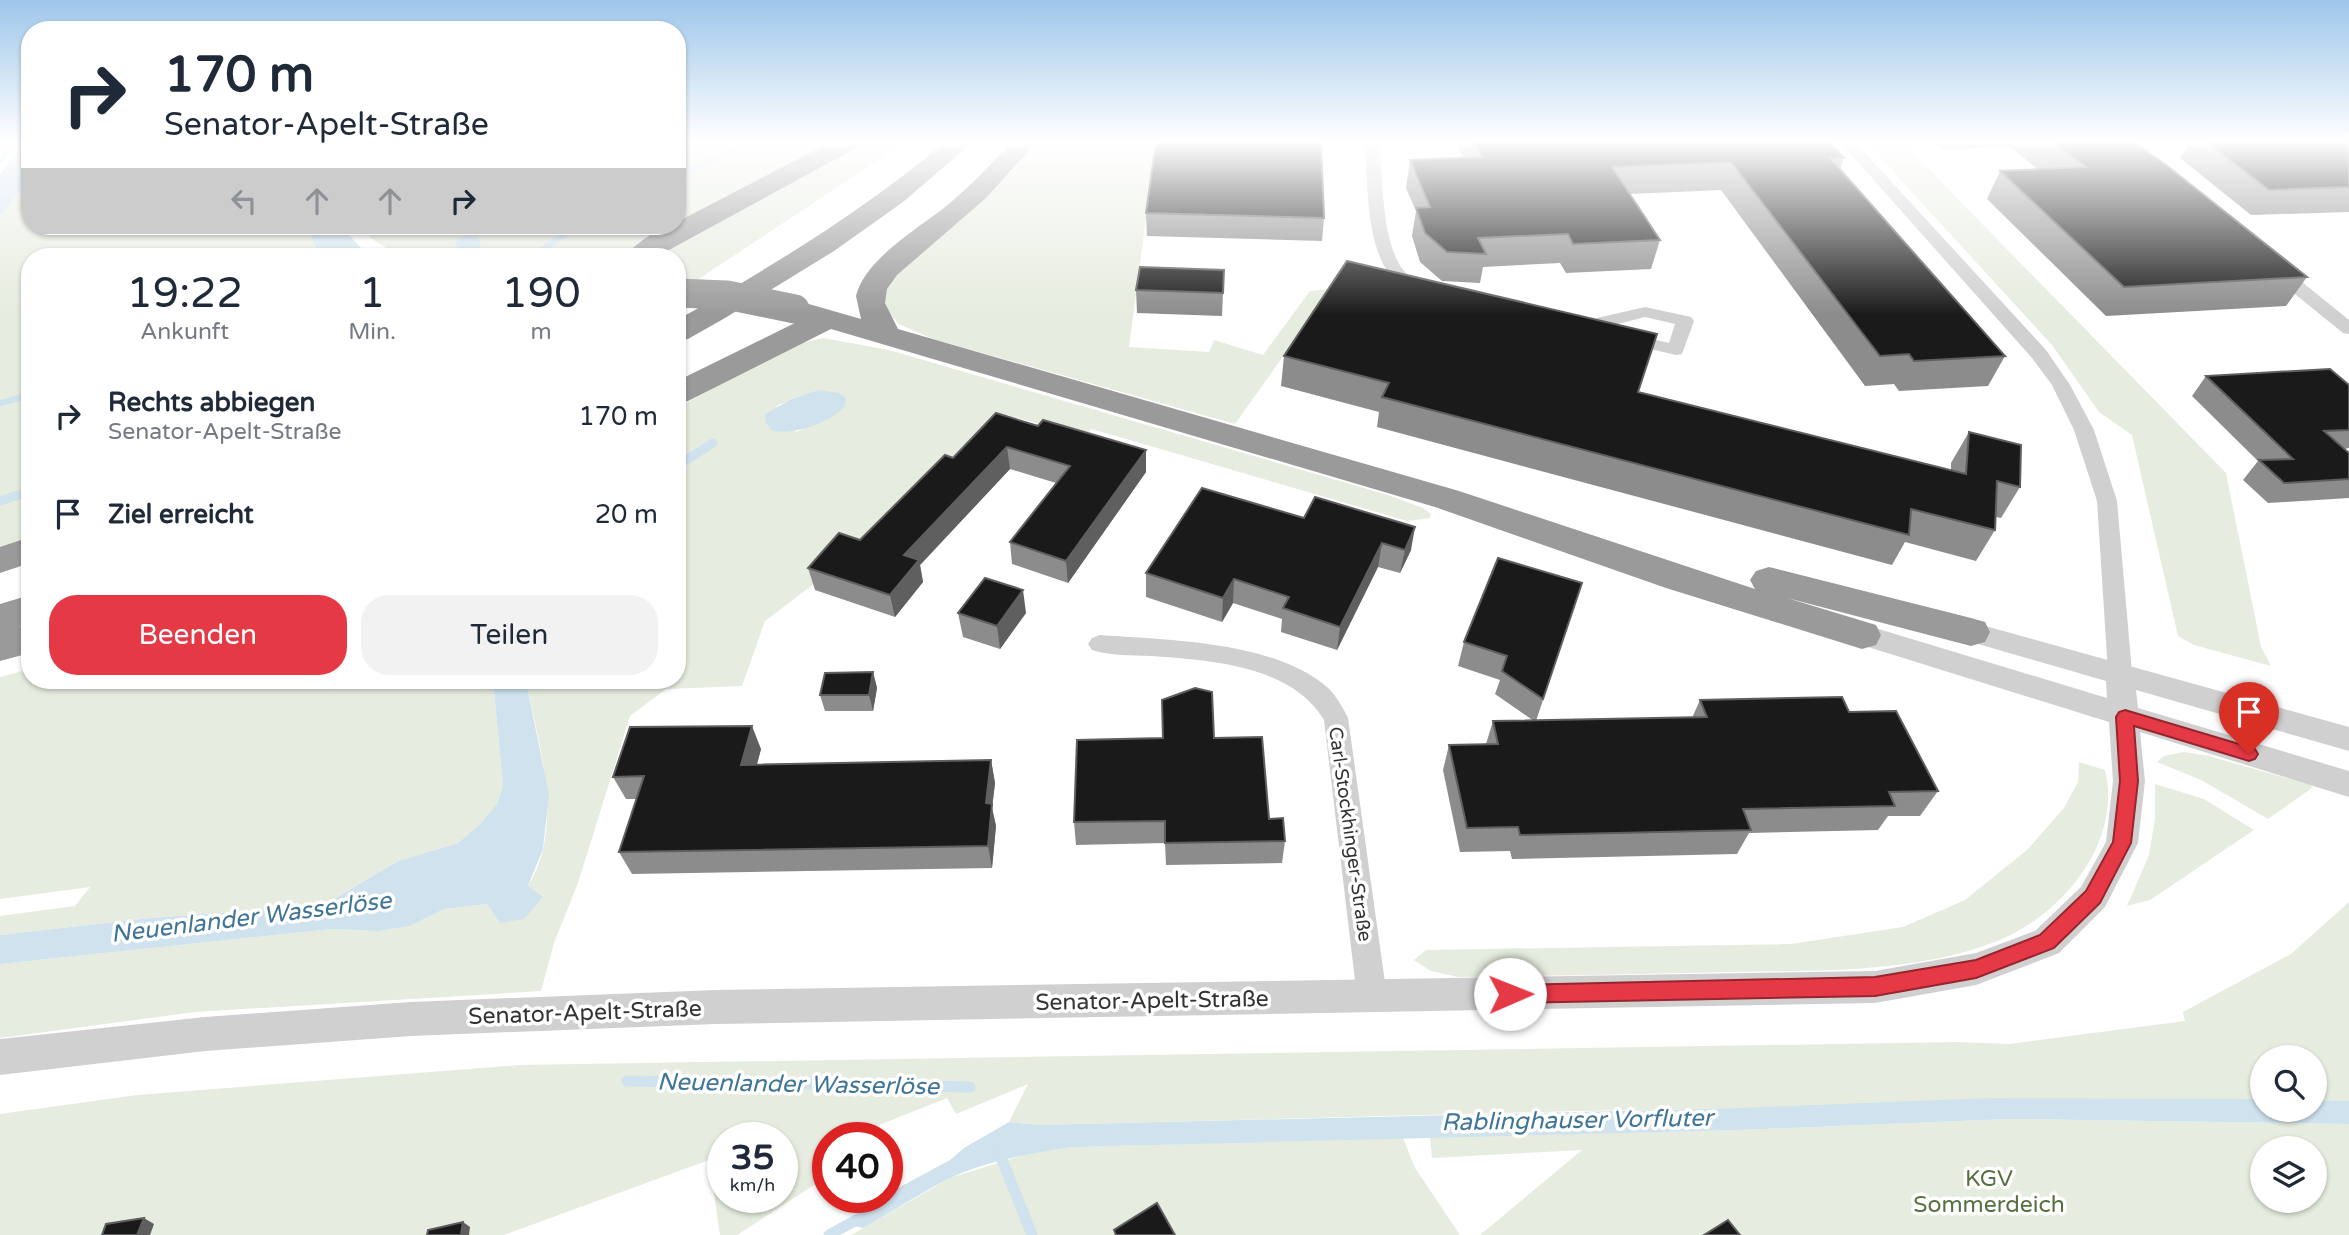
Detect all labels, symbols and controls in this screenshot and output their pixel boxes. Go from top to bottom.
text: 170 m [164,46,314,105]
icon: right [49,49,140,140]
text: Senator-Apelt-Straße [164,106,489,144]
icon: left [225,182,263,220]
icon: ahead [298,182,336,220]
icon: ahead [371,182,409,220]
icon: right [444,182,482,220]
text: 19:22 [126,268,243,319]
text: 1 [359,268,385,319]
text: 190 [501,268,581,319]
text: Ankunft [140,318,229,346]
text: Min. [348,318,396,346]
text: m [530,318,552,346]
text: Rechts abbiegen [108,387,315,418]
icon: right [49,397,87,435]
text: 170 m [578,401,658,432]
text: Senator-Apelt-Straße [108,418,342,446]
icon: arrive [49,495,87,533]
text: Ziel erreicht [108,499,254,530]
text: 20 m [595,499,658,530]
button: Beenden [49,595,347,675]
button: Teilen [361,595,658,675]
pin [2219,682,2279,754]
icon: arrive [2230,693,2268,731]
street label: Carl-Stockhinger-Straße [1324,725,1376,943]
water label: Neuenlander Wasserlöse [109,886,394,949]
position arrow [1473,957,1547,1031]
street label: Senator-Apelt-Straße [1035,985,1269,1017]
street label: Senator-Apelt-Straße [468,995,702,1031]
map controls [2250,1045,2327,1213]
button: search [2250,1045,2327,1122]
water label: Neuenlander Wasserlöse [657,1068,941,1101]
water label: Rablinghauser Vorfluter [1441,1104,1716,1137]
speed limit sign: 40 [812,1122,903,1213]
button: layers [2250,1136,2327,1213]
text: 35 [731,1137,774,1179]
park label: KGV Sommerdeich [1913,1165,2065,1219]
text: km/h [730,1174,775,1196]

